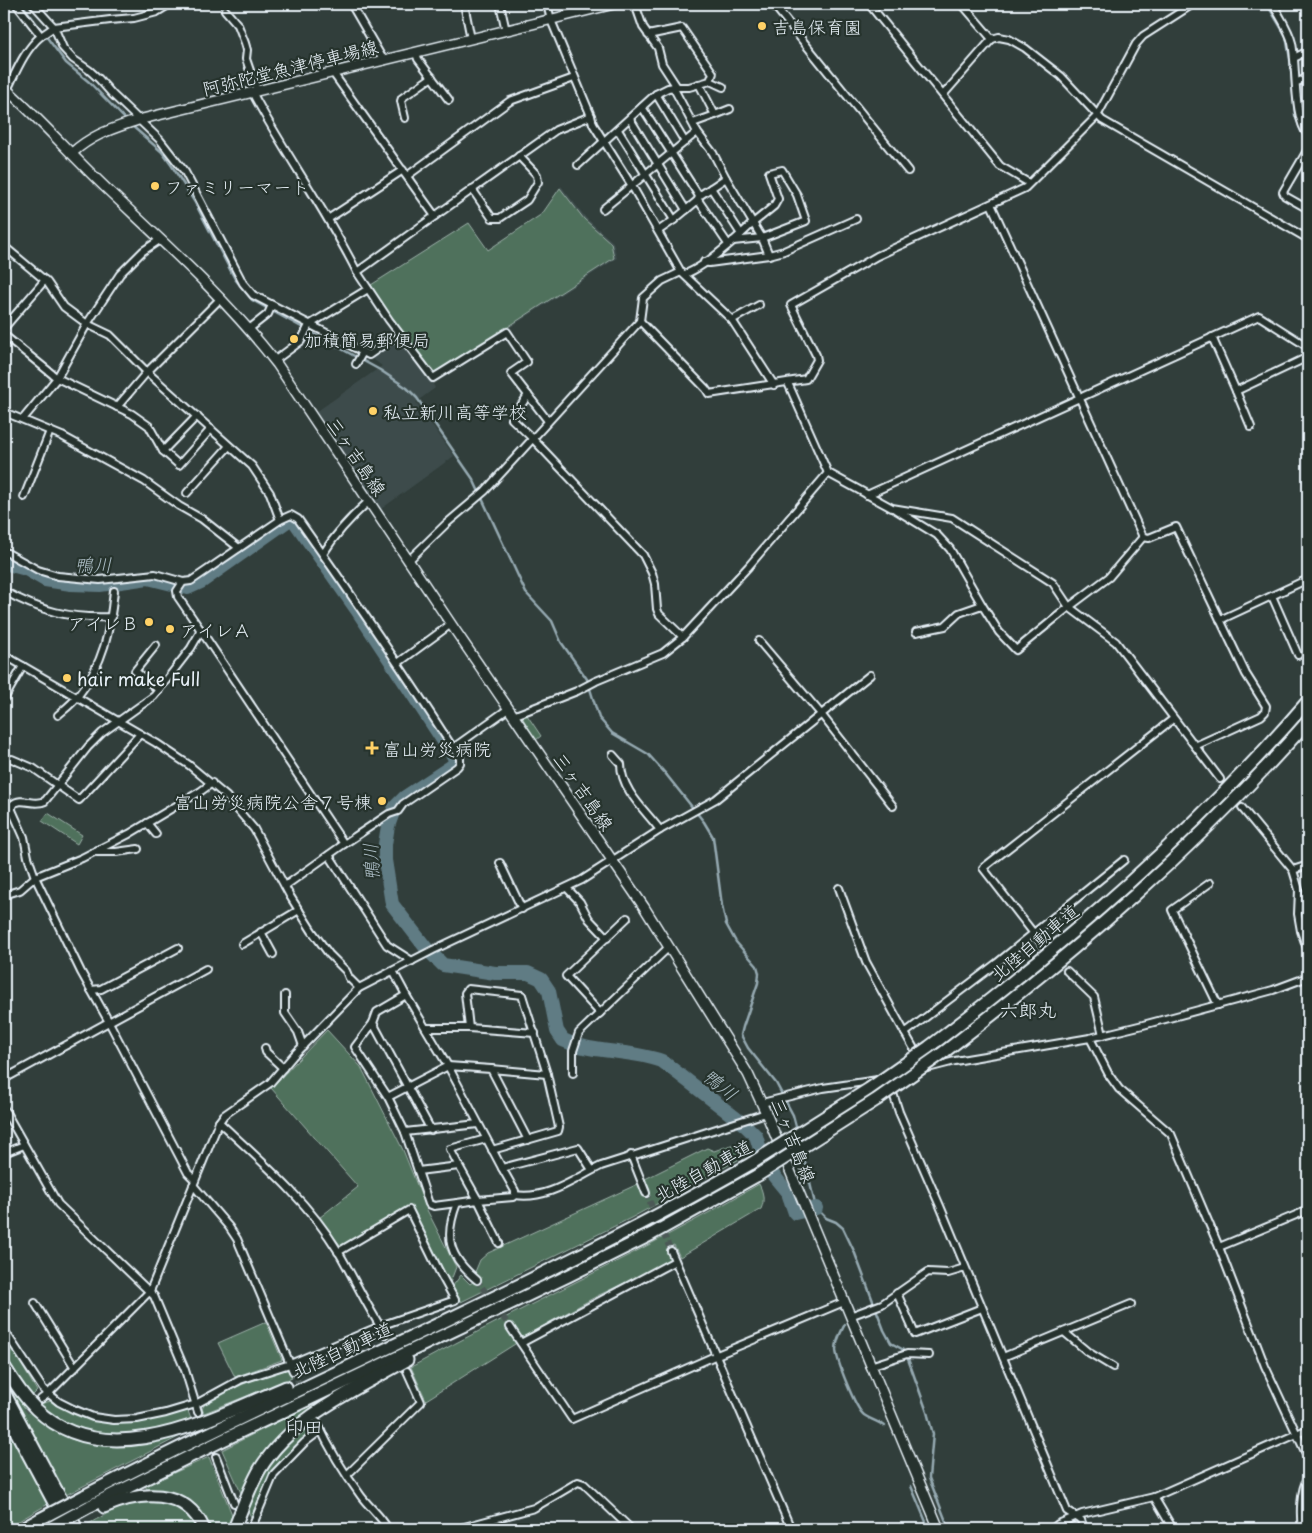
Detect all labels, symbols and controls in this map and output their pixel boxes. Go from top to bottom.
place label: 吉島保育園 [772,13,862,40]
marker: 吉島保育園 [756,20,768,32]
street label: 阿弥陀堂魚津停車場線 [199,32,381,102]
place label: ファミリーマート [165,173,309,200]
marker: ファミリーマート [149,180,161,192]
place label: 加積簡易郵便局 [304,326,430,353]
marker: 加積簡易郵便局 [288,333,300,345]
place label: 私立新川高等学校 [383,398,527,425]
marker: 私立新川高等学校 [367,405,379,417]
street label: 三ヶ吉島線 [321,411,393,501]
water label: 鴨川 [74,550,112,578]
place label: アイレＢ [68,609,139,636]
marker: アイレＢ [143,616,155,628]
place label: アイレＡ [180,616,251,643]
marker: アイレＡ [164,623,176,635]
place label: hair make Full [77,665,200,692]
marker: hair make Full [61,672,73,684]
place label: 富山労災病院 [383,735,491,762]
marker: 富山労災病院 [365,741,379,755]
street label: 三ヶ吉島線 [547,746,621,836]
place label: 富山労災病院公舎７号棟 [174,788,372,815]
marker: 富山労災病院公舎７号棟 [376,795,388,807]
water label: 鴨川 [355,842,385,882]
street label: 北陸自動車道 [984,897,1084,987]
district label: 六郎丸 [999,995,1057,1023]
water label: 鴨川 [697,1061,745,1107]
street label: 三ヶ吉島線 [765,1093,823,1187]
street label: 北陸自動車道 [649,1132,757,1208]
street label: 北陸自動車道 [287,1314,397,1384]
district label: 印田 [285,1412,323,1440]

